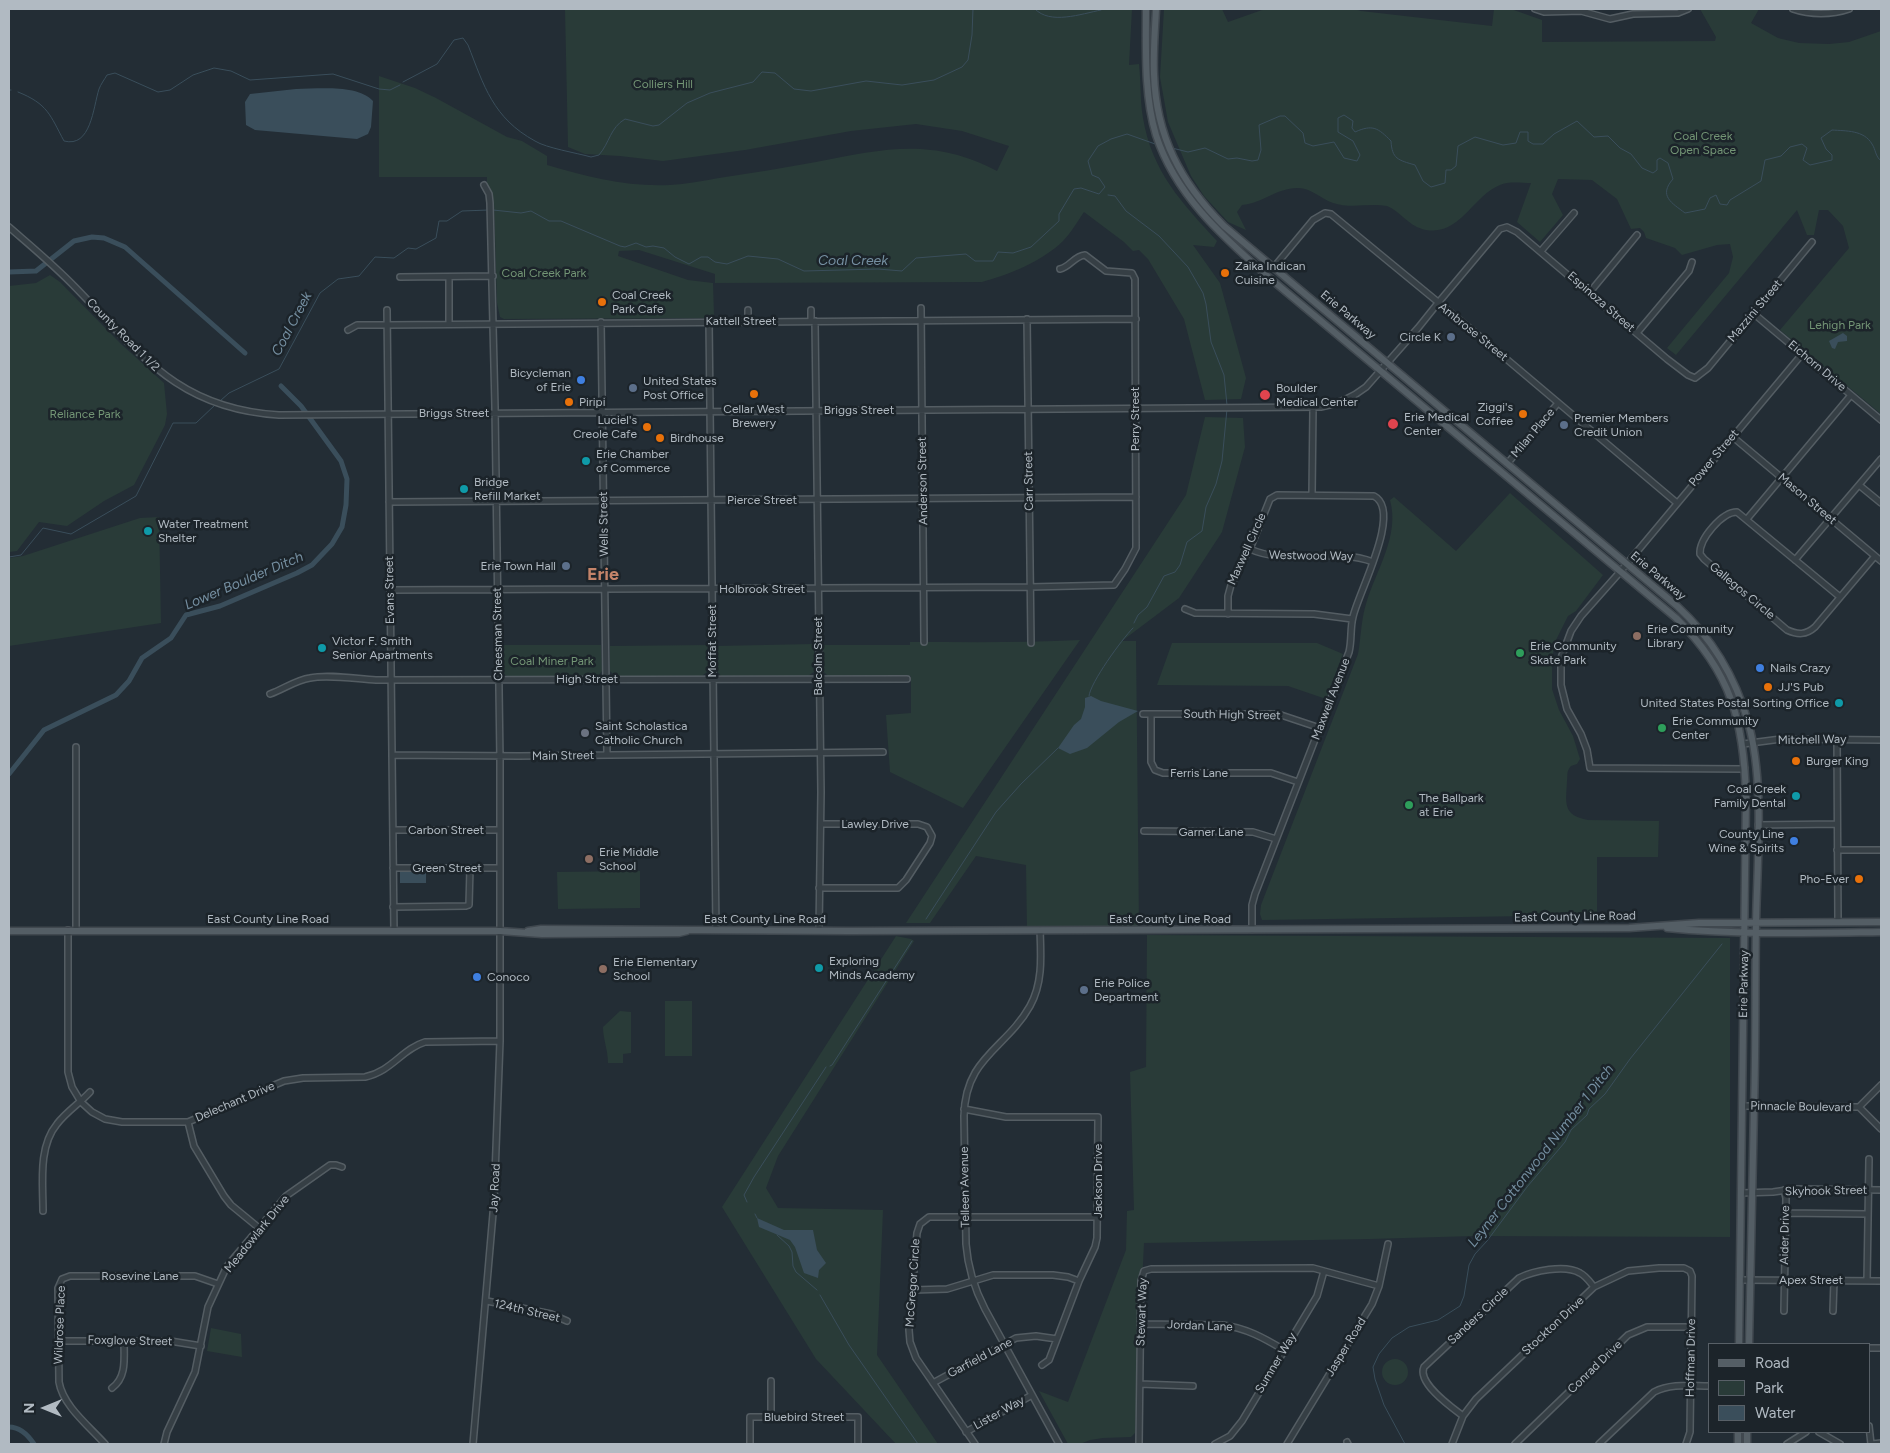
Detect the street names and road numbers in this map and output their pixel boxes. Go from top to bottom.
street label: Espinoza Street [1564,269,1638,335]
street label: Mazzini Street [1725,277,1785,345]
street label: Erie Parkway [1317,288,1379,342]
street label: County Road 1 1/2 [83,295,163,375]
street label: Ambrose Street [1435,300,1511,364]
street label: Kattell Street [706,314,776,328]
street label: Eichorn Drive [1785,338,1849,394]
street label: Perry Street [1128,387,1142,451]
street label: Briggs Street [824,403,894,417]
street label: Milan Place [1508,405,1558,461]
street label: Briggs Street [419,406,489,420]
street label: Power Street [1686,427,1742,489]
street label: Anderson Street [915,437,931,525]
street label: Carr Street [1021,451,1037,511]
street label: Mason Street [1775,470,1839,528]
street label: Wells Street [596,491,612,557]
street label: Pierce Street [727,493,797,507]
street label: Maxwell Circle [1225,511,1269,587]
street label: Westwood Way [1269,548,1353,564]
street label: Erie Parkway [1627,549,1689,603]
street label: Evans Street [382,556,398,624]
street label: Gallegos Circle [1706,560,1778,622]
street label: Holbrook Street [719,582,805,596]
street label: Cheesman Street [490,587,506,681]
street label: Moffat Street [705,604,719,678]
street label: Balcolm Street [811,617,825,695]
street label: Maxwell Avenue [1309,656,1353,742]
street label: High Street [556,672,618,686]
street label: South High Street [1183,707,1281,723]
street label: Mitchell Way [1777,732,1847,748]
street label: Main Street [532,748,594,764]
street label: Ferris Lane [1170,766,1228,780]
street label: Lawley Drive [841,817,909,831]
street label: Carbon Street [408,823,484,837]
street label: Garner Lane [1178,825,1244,839]
street label: Green Street [412,861,482,875]
street label: East County Line Road [1514,909,1636,925]
street label: East County Line Road [207,912,329,926]
street label: East County Line Road [704,912,826,926]
street label: East County Line Road [1109,912,1231,926]
street label: Erie Parkway [1736,950,1752,1018]
street label: Delechant Drive [193,1079,277,1125]
street label: Pinnacle Boulevard [1750,1099,1852,1115]
street label: Jackson Drive [1091,1144,1105,1218]
street label: Telleen Avenue [957,1146,973,1228]
street label: Jay Road [487,1163,503,1213]
street label: Skyhook Street [1785,1183,1867,1199]
street label: Meadowlark Drive [221,1192,293,1276]
street label: Aider Drive [1777,1205,1793,1265]
street label: McGregor Circle [903,1238,923,1328]
street label: Rosevine Lane [101,1269,179,1283]
street label: Apex Street [1779,1273,1843,1287]
street label: Stewart Way [1134,1277,1150,1347]
street label: Sanders Circle [1445,1284,1511,1348]
street label: Wildrose Place [51,1285,69,1365]
street label: Stockton Drive [1519,1293,1587,1359]
street label: 124th Street [493,1296,561,1326]
street label: Jasper Road [1323,1315,1369,1379]
street label: Jordan Lane [1167,1318,1233,1334]
street label: Hoffman Drive [1683,1319,1699,1397]
street label: Sumner Way [1252,1330,1300,1396]
street label: Foxglove Street [88,1333,172,1349]
street label: Garfield Lane [945,1335,1015,1381]
street label: Conrad Drive [1565,1337,1625,1397]
street label: Lister Way [971,1393,1027,1433]
street label: Bluebird Street [764,1410,844,1424]

